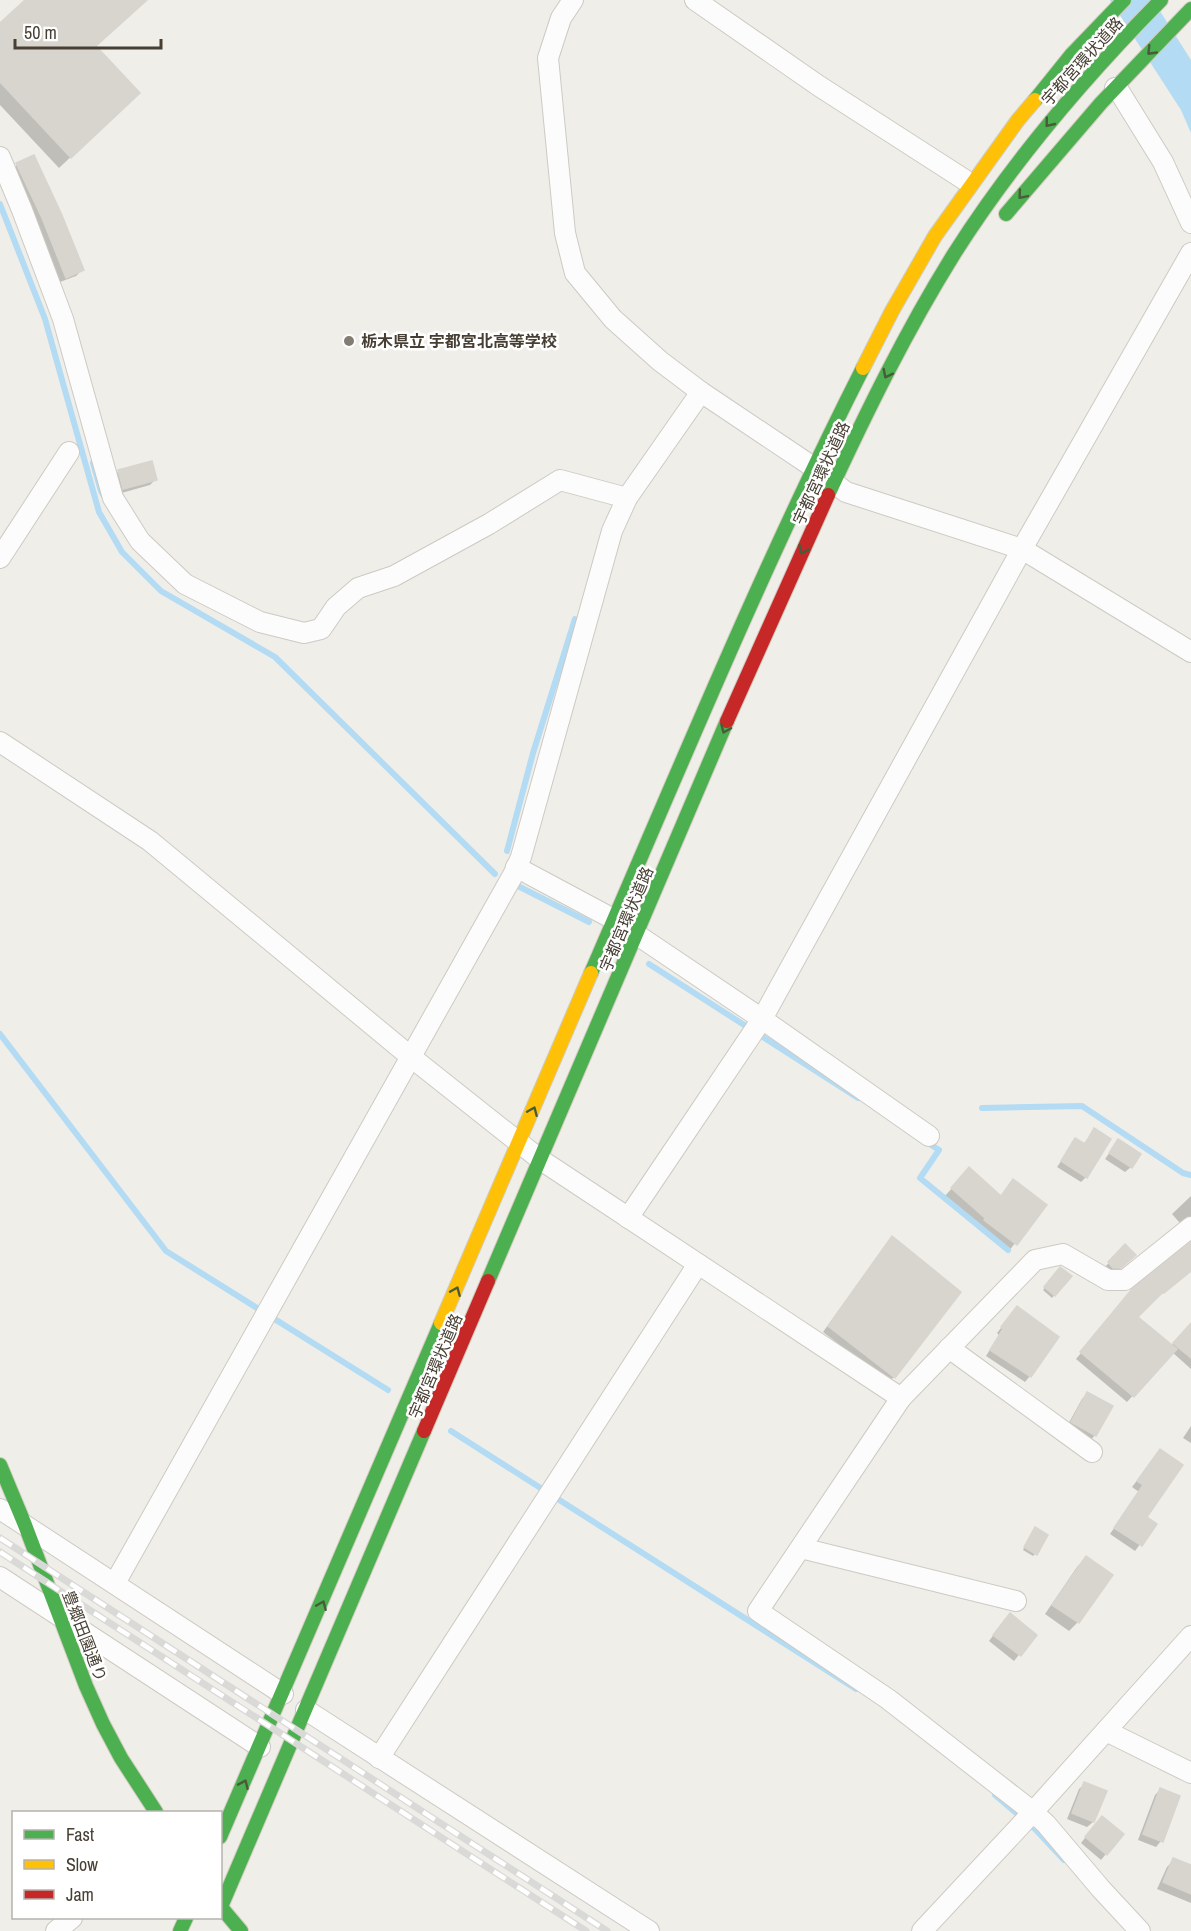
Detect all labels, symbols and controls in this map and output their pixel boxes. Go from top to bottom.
scale bar [15,12,160,50]
street label: 宇都宮環状道路 [1036,12,1128,110]
text: 50 m [24,20,57,45]
one-way arrow [1147,43,1158,54]
one-way arrow [1046,116,1057,127]
one-way arrow [1018,188,1029,199]
place label: 栃木県立 宇都宮北高等学校 [361,330,557,352]
marker: 栃木県立 宇都宮北高等学校 [342,334,356,348]
one-way arrow [883,368,894,379]
street label: 宇都宮環状道路 [787,418,855,528]
one-way arrow [798,544,810,555]
one-way arrow [720,723,732,734]
street label: 宇都宮環状道路 [594,863,658,975]
one-way arrow [526,1107,538,1118]
one-way arrow [449,1286,461,1297]
street label: 宇都宮環状道路 [403,1310,467,1422]
street label: 豊郷田園通り [58,1587,112,1685]
one-way arrow [315,1600,327,1611]
one-way arrow [237,1779,249,1790]
legend [12,1811,222,1919]
text: Fast [66,1822,94,1847]
text: Slow [66,1852,98,1877]
text: Jam [66,1882,94,1907]

